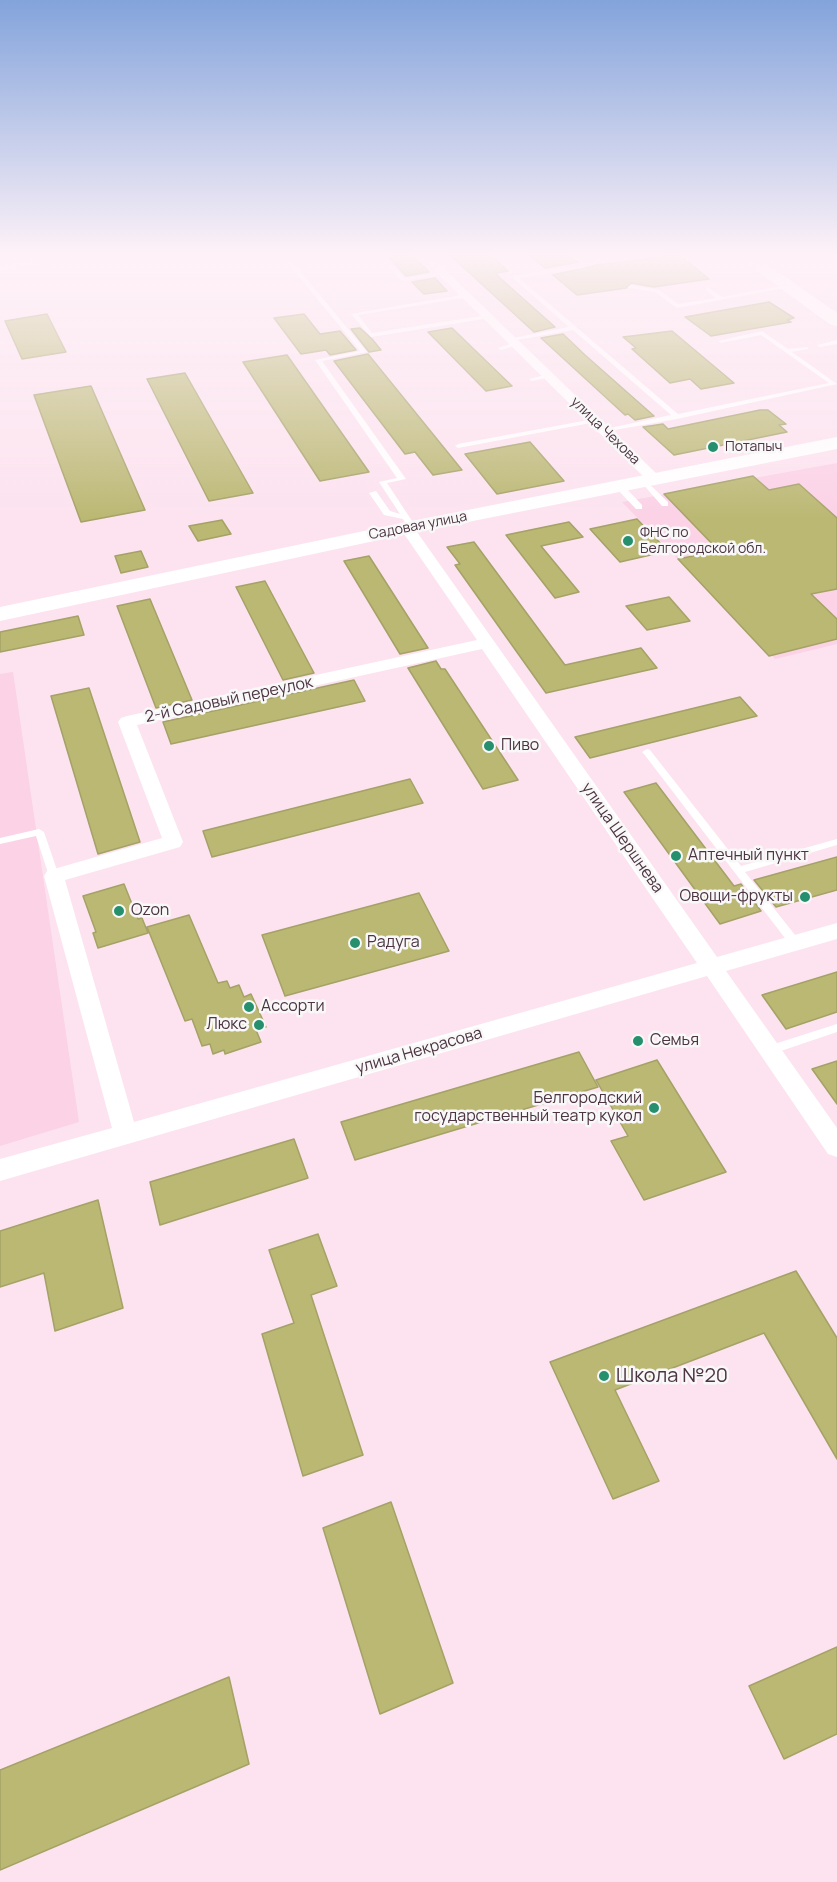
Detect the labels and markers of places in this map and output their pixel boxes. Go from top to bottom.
place label: Потапыч [725,439,782,455]
marker: Потапыч [706,440,720,454]
place label: ФНС по Белгородской обл. [640,525,766,558]
marker: ФНС по Белгородской обл. [621,534,635,548]
place label: Пиво [501,736,539,756]
marker: Пиво [482,739,496,753]
place label: Аптечный пункт [688,846,809,866]
marker: Аптечный пункт [669,849,683,863]
place label: Овощи-фрукты [679,887,793,907]
marker: Овощи-фрукты [798,890,812,904]
place label: Ozon [131,901,169,921]
marker: Ozon [112,904,126,918]
place label: Радуга [367,933,420,953]
marker: Радуга [348,936,362,950]
place label: Ассорти [261,997,325,1017]
marker: Ассорти [242,1000,256,1014]
place label: Люкс [207,1015,247,1035]
marker: Люкс [252,1018,266,1032]
place label: Семья [650,1031,699,1051]
marker: Семья [631,1034,645,1048]
place label: Белгородский государственный театр кукол [414,1089,642,1127]
marker: Белгородский государственный театр кукол [647,1101,661,1115]
place label: Школа №20 [616,1364,728,1388]
marker: Школа №20 [597,1369,611,1383]

